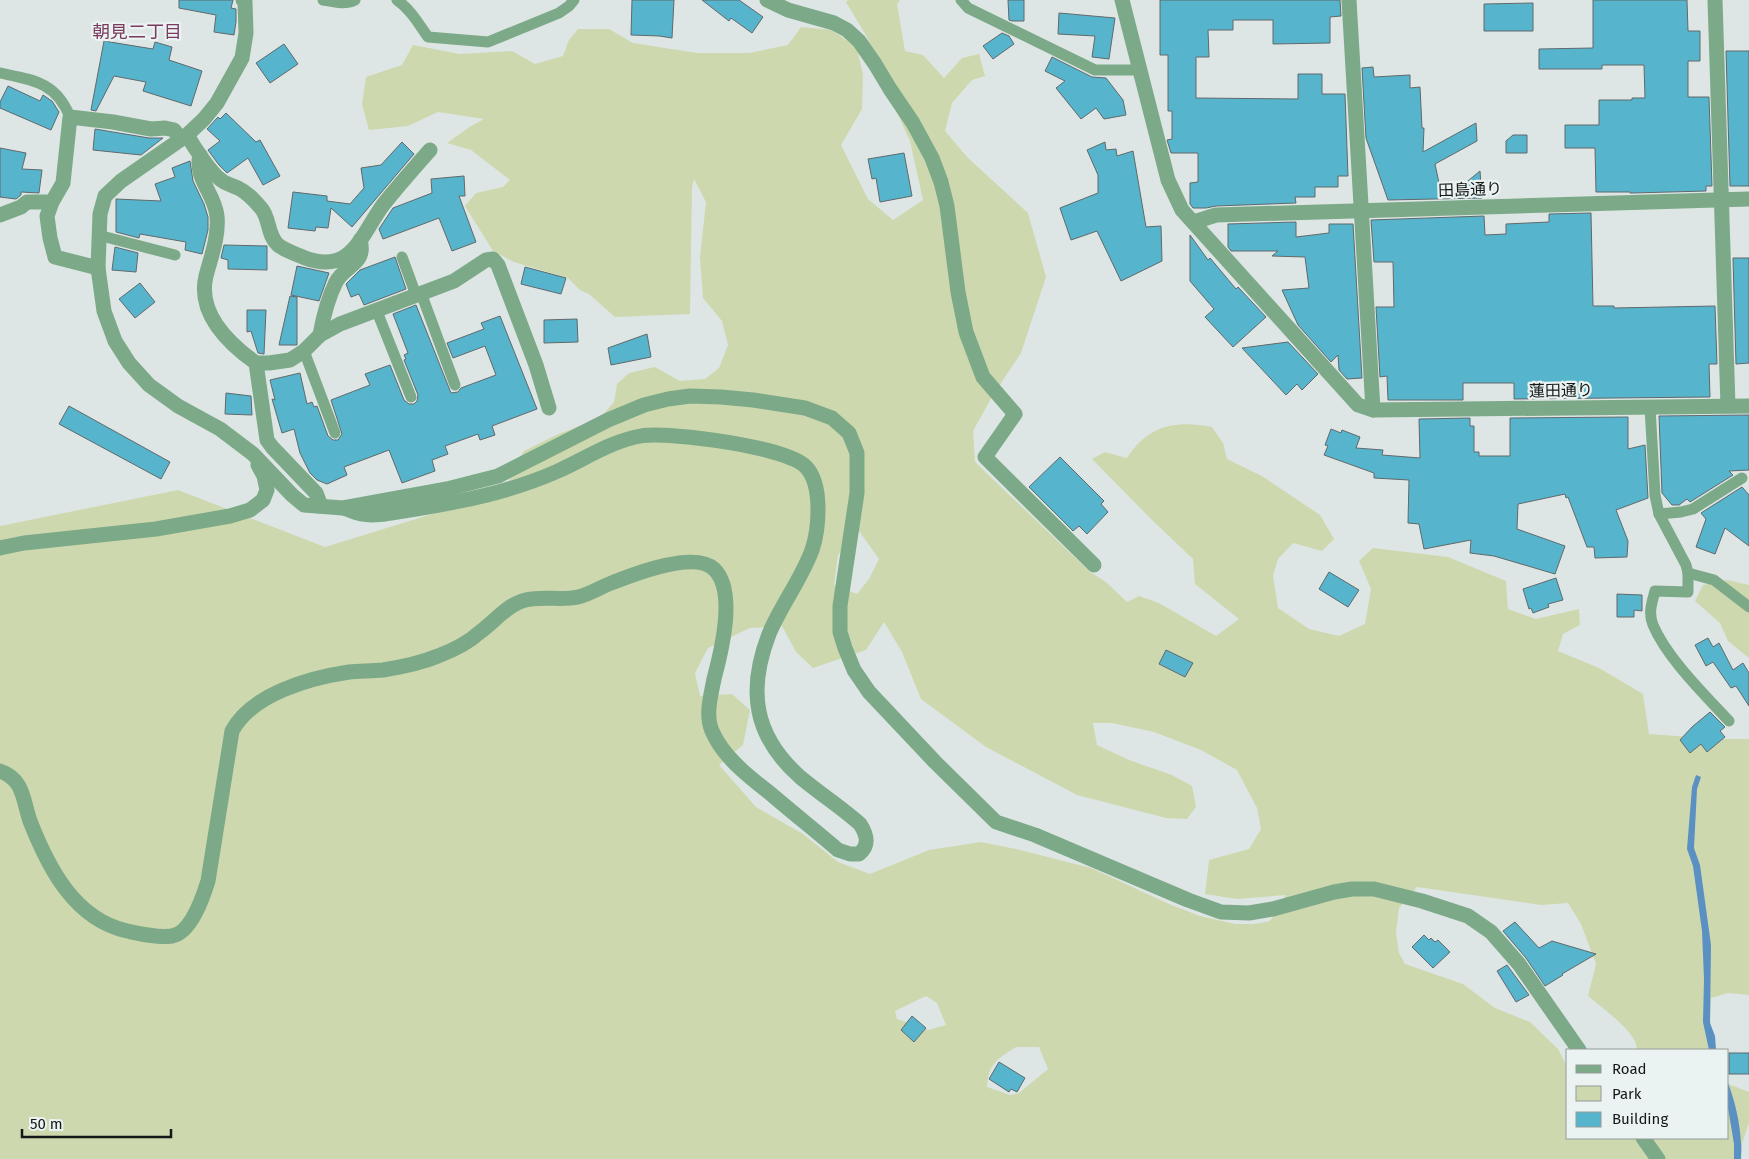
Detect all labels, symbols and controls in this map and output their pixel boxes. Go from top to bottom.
district label: 朝見二丁目 [92,21,182,43]
street label: 田島通り [1438,179,1502,200]
street label: 蓮田通り [1529,380,1593,401]
legend [1566,1049,1729,1139]
text: Road [1612,1060,1647,1078]
text: Park [1612,1085,1642,1103]
scale bar [22,1106,171,1138]
text: Building [1612,1110,1668,1128]
text: 50 m [30,1115,63,1133]

